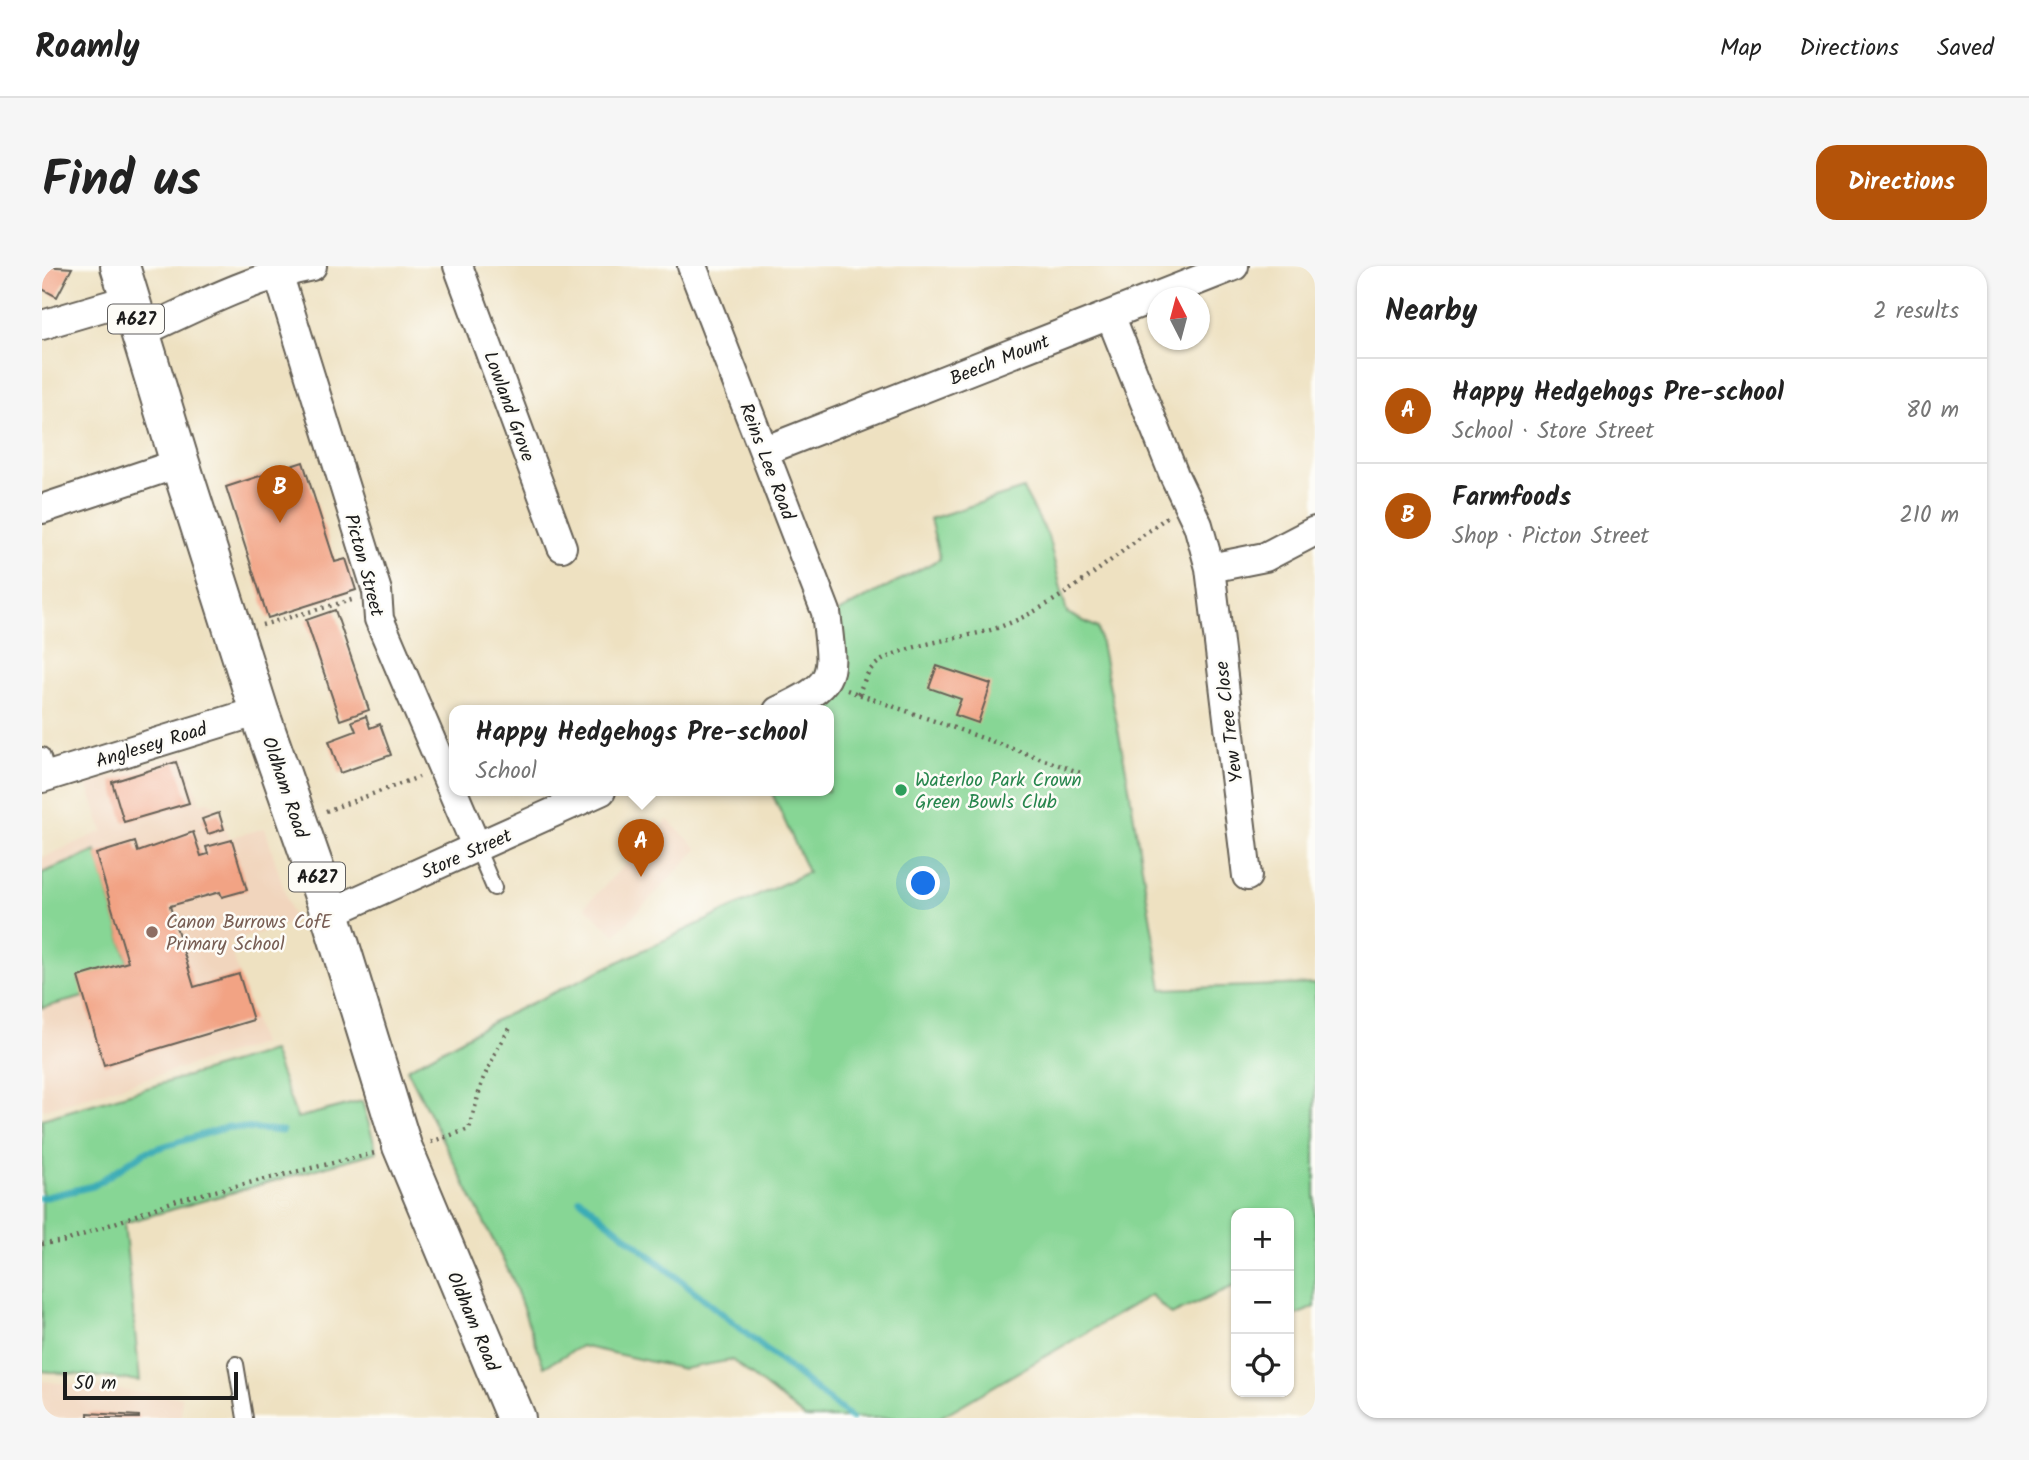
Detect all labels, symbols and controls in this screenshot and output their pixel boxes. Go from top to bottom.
text: Roamly [35,22,140,75]
text: Map [1720,29,1762,68]
text: Directions [1800,29,1899,68]
text: Saved [1937,29,1994,68]
text: Find us [42,143,200,221]
button: Directions [1816,145,1987,220]
north arrow [1147,287,1210,350]
text: Nearby [1385,288,1477,336]
text: 2 results [1873,294,1959,330]
road number: A627 [108,304,164,334]
street label: Beech Mount [945,327,1055,395]
street label: Lowland Grove [474,347,542,467]
text: Happy Hedgehogs Pre-school [1452,372,1784,414]
text: A [1401,393,1415,429]
text: 80 m [1906,393,1959,429]
street label: Reins Lee Road [730,399,802,525]
text: School · Store Street [1452,414,1654,450]
pin: B [257,465,303,523]
text: Farmfoods [1452,477,1571,519]
text: B [1401,498,1415,534]
text: 210 m [1899,498,1959,534]
street label: Picton Street [335,511,391,621]
text: Shop · Picton Street [1452,519,1649,555]
street label: Yew Tree Close [1208,659,1252,784]
popup [449,705,834,796]
text: Happy Hedgehogs Pre-school [476,712,807,754]
street label: Anglesey Road [92,715,212,777]
street label: Oldham Road [253,733,316,843]
text: School [476,754,537,790]
place label: Waterloo Park Crown Green Bowls Club [915,766,1082,818]
marker: Waterloo Park Crown Green Bowls Club [893,782,909,798]
pin: A [618,819,664,877]
street label: Store Street [417,821,518,888]
road number: A627 [289,862,345,892]
your location [906,866,940,900]
place label: Canon Burrows CofE Primary School [166,908,333,960]
marker: Canon Burrows CofE Primary School [144,924,160,940]
map controls [1231,1208,1294,1397]
button: + [1231,1208,1294,1271]
street label: Oldham Road [438,1267,507,1377]
button: − [1231,1271,1294,1334]
button: locate [1231,1334,1294,1397]
scale bar [63,1369,238,1401]
text: 50 m [74,1369,116,1399]

